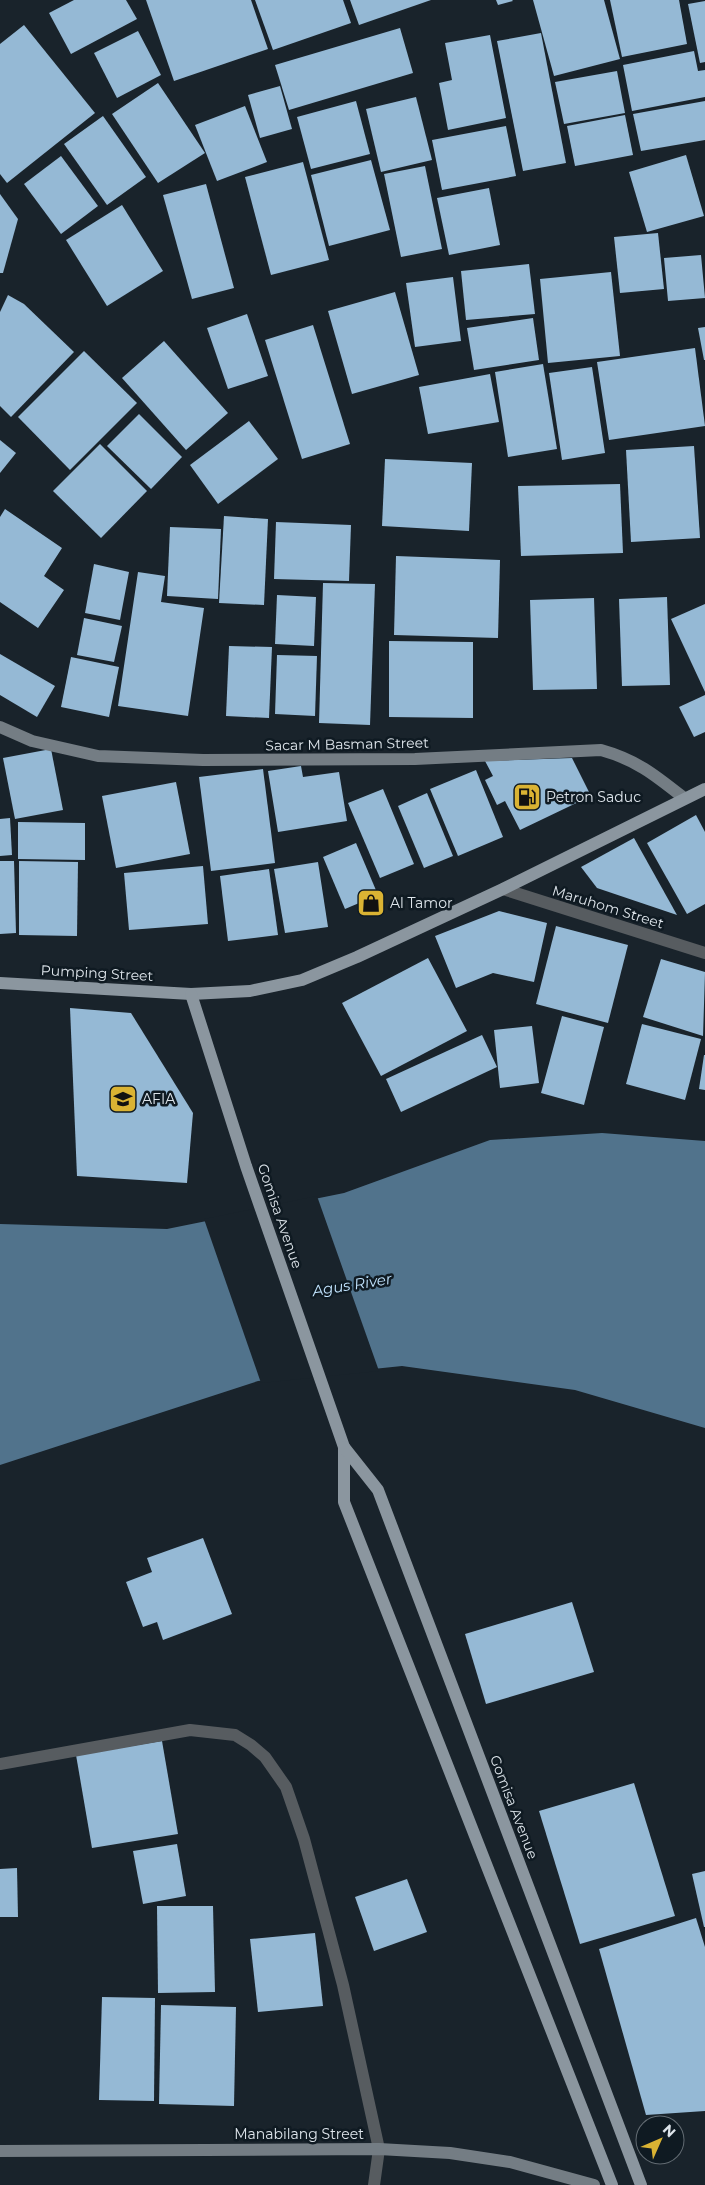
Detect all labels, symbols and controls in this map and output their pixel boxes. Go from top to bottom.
street label: Sacar M Basman Street [265,734,429,754]
fuel station icon: Petron Saduc [512,782,542,812]
place label: Petron Saduc [546,788,641,806]
street label: Maruhom Street [550,881,666,933]
shop icon: Al Tamor [356,888,386,918]
place label: Al Tamor [390,894,453,912]
street label: Pumping Street [40,961,154,985]
school or university icon: AFIA [108,1084,138,1114]
place label: AFIA [142,1090,176,1108]
street label: Gomisa Avenue [254,1161,306,1271]
water label: Agus River [310,1269,394,1300]
street label: Gomisa Avenue [486,1753,542,1861]
north arrow [635,2115,685,2165]
text: N [659,2120,680,2141]
street label: Manabilang Street [234,2125,364,2143]

